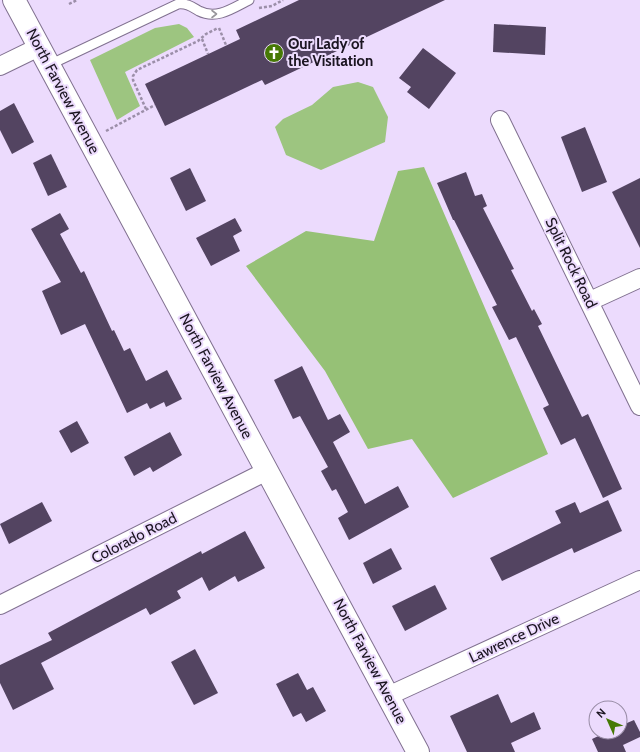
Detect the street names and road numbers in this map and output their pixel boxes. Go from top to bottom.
street label: North Farview Avenue [22,25,104,157]
street label: Split Rock Road [541,215,601,311]
street label: North Farview Avenue [175,310,257,442]
street label: Colorado Road [88,509,180,567]
street label: North Farview Avenue [329,595,411,727]
street label: Lawrence Drive [466,609,562,667]

